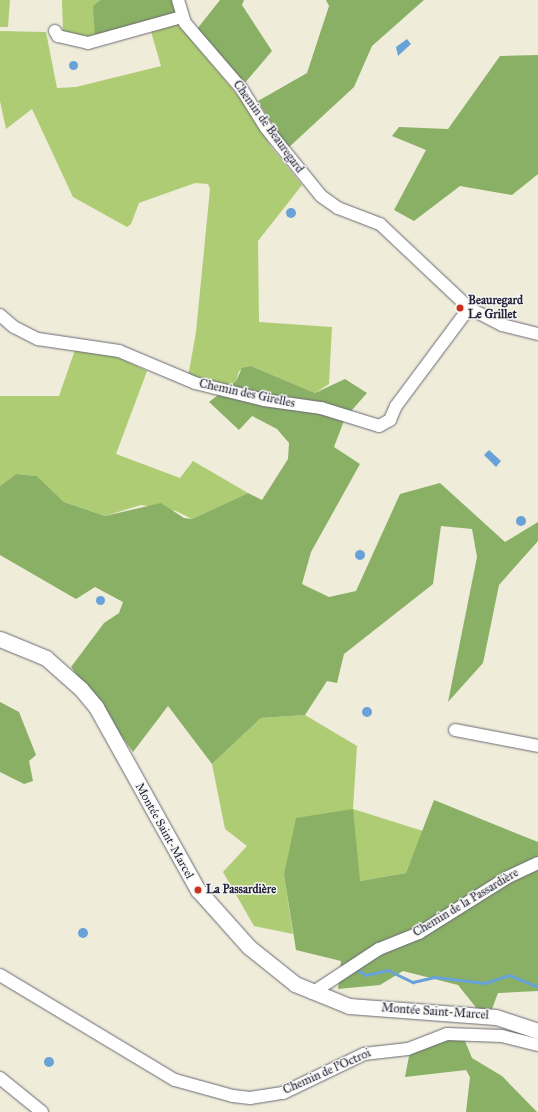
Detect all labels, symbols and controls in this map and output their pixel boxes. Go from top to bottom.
street label: Chemin de Beauregard [230,78,306,176]
place label: Beauregard Le Grillet [468,294,523,322]
marker: Beauregard Le Grillet [455,303,465,313]
street label: Chemin des Girelles [198,377,296,411]
street label: Montée Saint-Marcel [132,780,196,882]
street label: Chemin de la Passardière [411,866,521,940]
place label: La Passardière [206,883,276,897]
marker: La Passardière [193,885,203,895]
street label: Montée Saint-Marcel [381,1001,489,1023]
street label: Chemin de l'Octroi [281,1046,373,1098]

